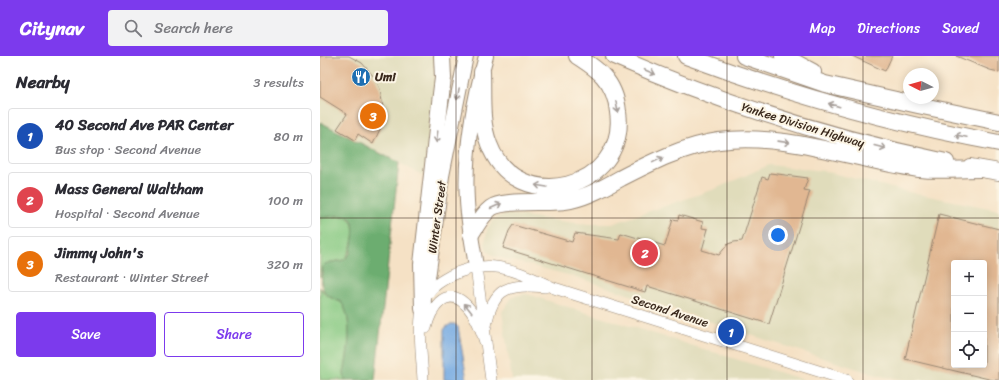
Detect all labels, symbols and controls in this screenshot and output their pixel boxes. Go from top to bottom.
search box [108,10,388,46]
text: Citynav [20,12,84,45]
text: Search here [154,15,233,41]
text: Map [809,16,835,41]
text: Directions [857,16,920,41]
text: Saved [942,16,979,41]
icon: search [122,17,144,39]
restaurant icon: Umi [350,66,372,88]
place label: Umi [375,66,396,88]
text: Nearby [16,67,70,97]
one-way arrow [644,68,656,76]
north arrow [903,68,939,104]
text: 3 results [253,71,304,94]
one-way arrow [454,87,462,100]
street label: Yankee Division Highway [739,96,868,154]
one-way arrow [613,100,621,113]
pin: 3 [360,101,386,131]
one-way arrow [828,101,841,108]
text: 40 Second Ave PAR Center [55,112,234,138]
text: 1 [27,125,33,148]
text: 80 m [274,125,303,148]
one-way arrow [433,130,440,143]
one-way arrow [955,131,968,139]
text: Bus stop · Second Avenue [55,138,201,161]
one-way arrow [777,138,790,146]
one-way arrow [873,144,886,152]
one-way arrow [652,156,664,163]
text: Mass General Waltham [55,176,204,202]
street label: Winter Street [421,178,453,255]
one-way arrow [535,182,548,190]
text: 2 [26,189,34,212]
text: 100 m [268,189,303,212]
text: Hospital · Second Avenue [55,202,200,225]
one-way arrow [490,202,502,209]
your location [768,225,788,245]
pin: 2 [632,238,658,268]
text: Jimmy John's [55,240,143,266]
text: 3 [26,253,34,276]
text: 320 m [267,253,303,276]
map controls [951,260,987,368]
button: + [951,260,987,296]
text: Restaurant · Winter Street [55,266,209,289]
street label: Second Avenue [629,288,711,334]
button: − [951,296,987,332]
one-way arrow [463,302,472,313]
button: Save [16,312,156,357]
button: Share [164,312,304,357]
pin: 1 [718,317,744,347]
button: locate [951,332,987,368]

